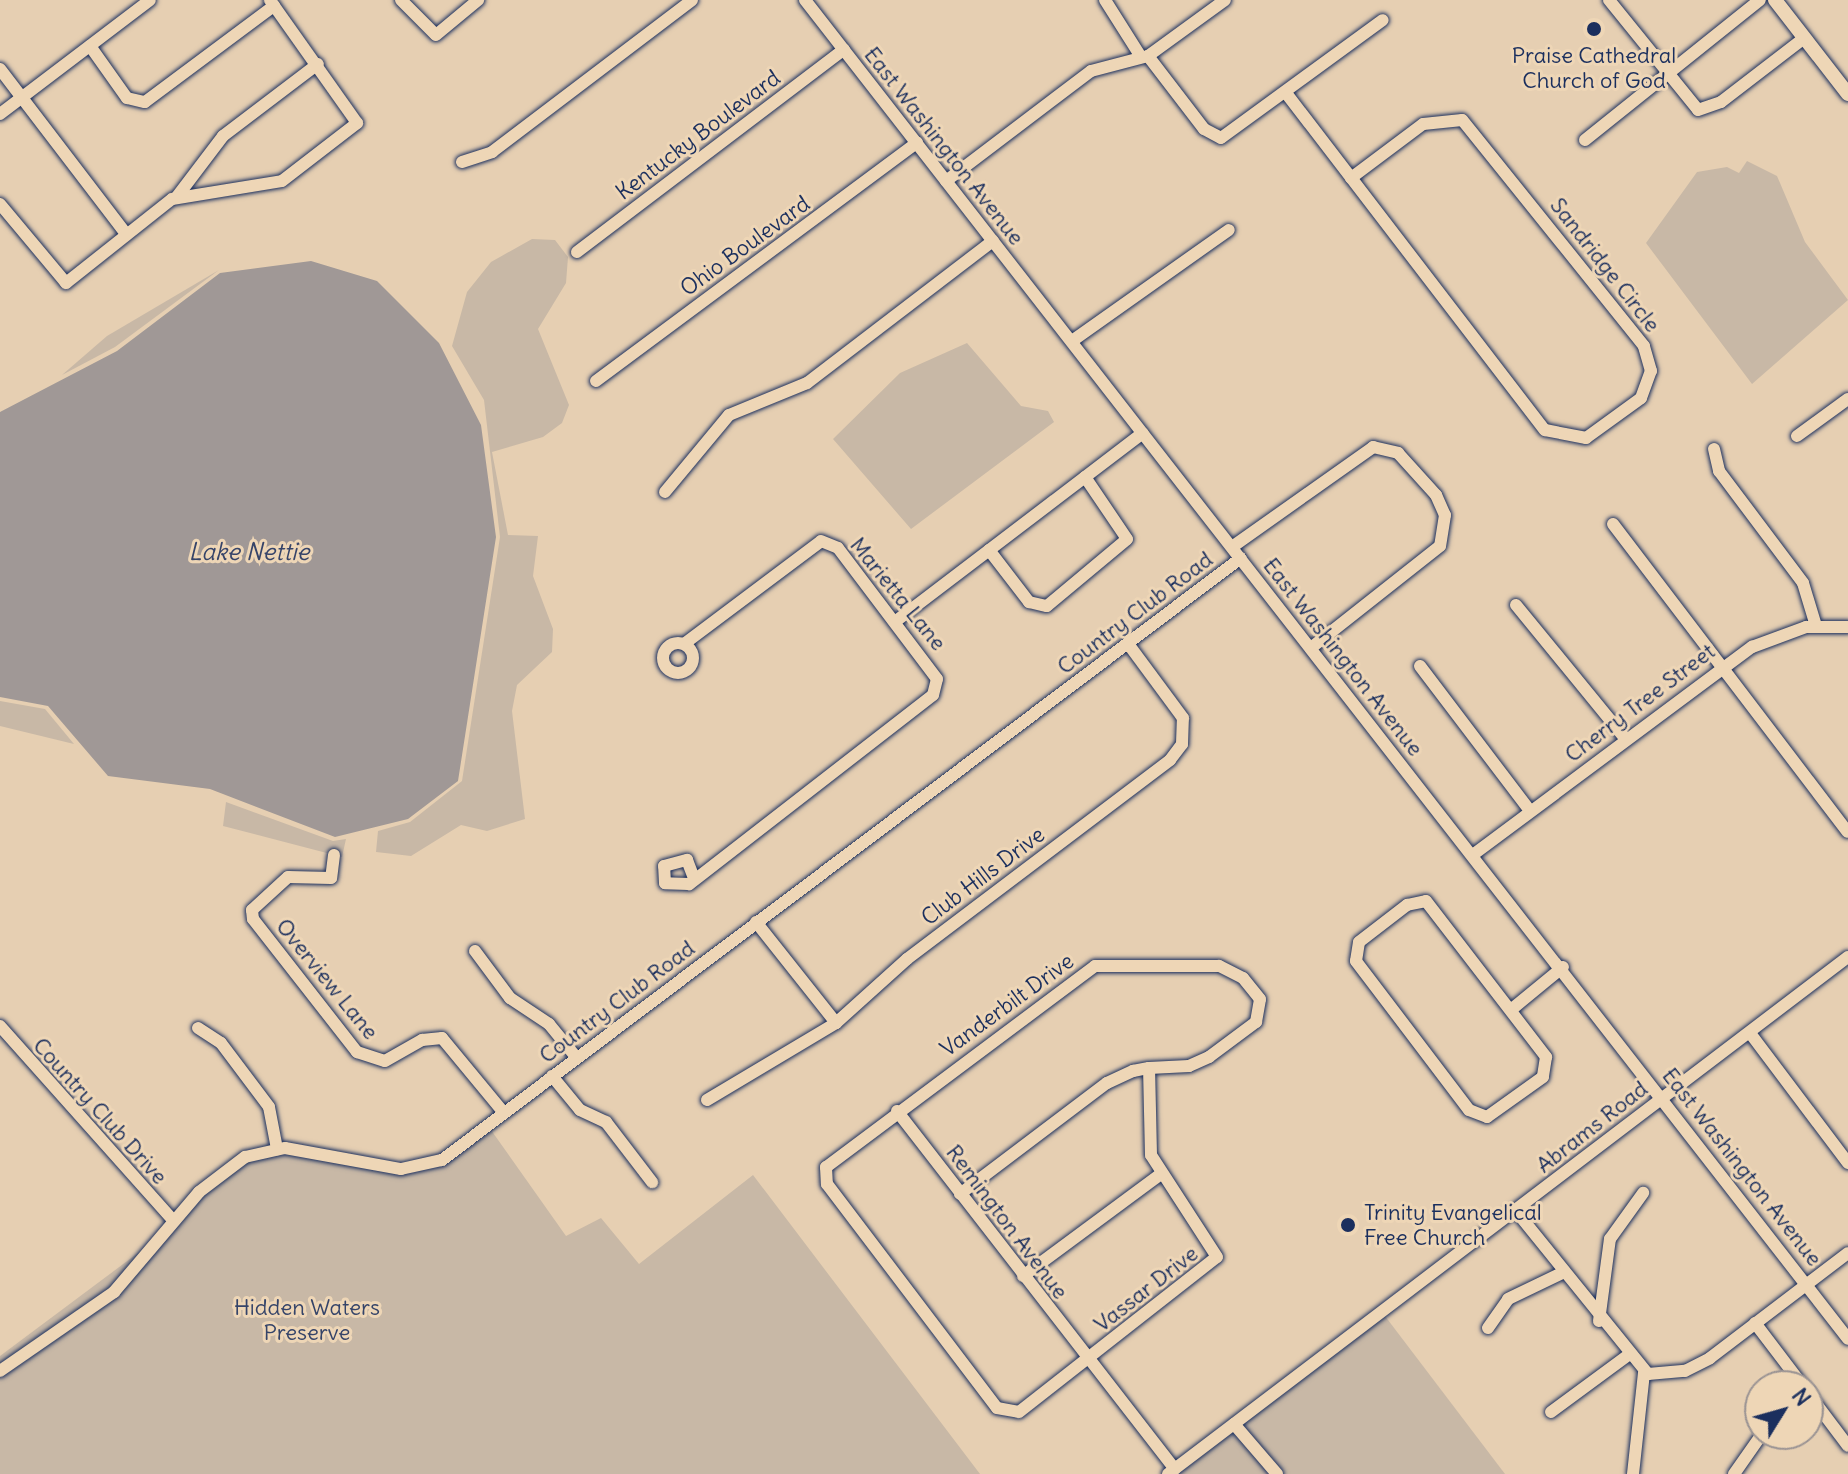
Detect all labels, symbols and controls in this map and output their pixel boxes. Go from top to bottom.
marker: Praise Cathedral Church of God [1585,20,1603,38]
street label: East Washington Avenue [859,42,1029,250]
place label: Praise Cathedral Church of God [1512,42,1676,94]
street label: Kentucky Boulevard [611,65,785,205]
street label: Ohio Boulevard [675,190,815,302]
street label: Sandridge Circle [1544,193,1666,337]
street label: Marietta Lane [844,532,952,656]
water label: Lake Nettie [188,538,310,566]
street label: Country Club Road [1052,546,1218,680]
street label: East Washington Avenue [1258,553,1428,761]
street label: Cherry Tree Street [1560,638,1720,768]
street label: Club Hills Drive [916,821,1050,931]
street label: Overview Lane [270,913,384,1045]
street label: Country Club Road [534,935,700,1069]
street label: Vanderbilt Drive [935,948,1079,1062]
street label: Country Club Drive [27,1032,173,1190]
street label: East Washington Avenue [1657,1063,1827,1271]
street label: Abrams Road [1531,1075,1653,1179]
street label: Remington Avenue [940,1140,1074,1304]
place label: Trinity Evangelical Free Church [1364,1199,1542,1250]
marker: Trinity Evangelical Free Church [1339,1216,1357,1234]
street label: Vassar Drive [1089,1240,1203,1338]
park label: Hidden Waters Preserve [234,1294,380,1346]
north arrow [1744,1370,1824,1450]
text: N [1786,1382,1817,1411]

